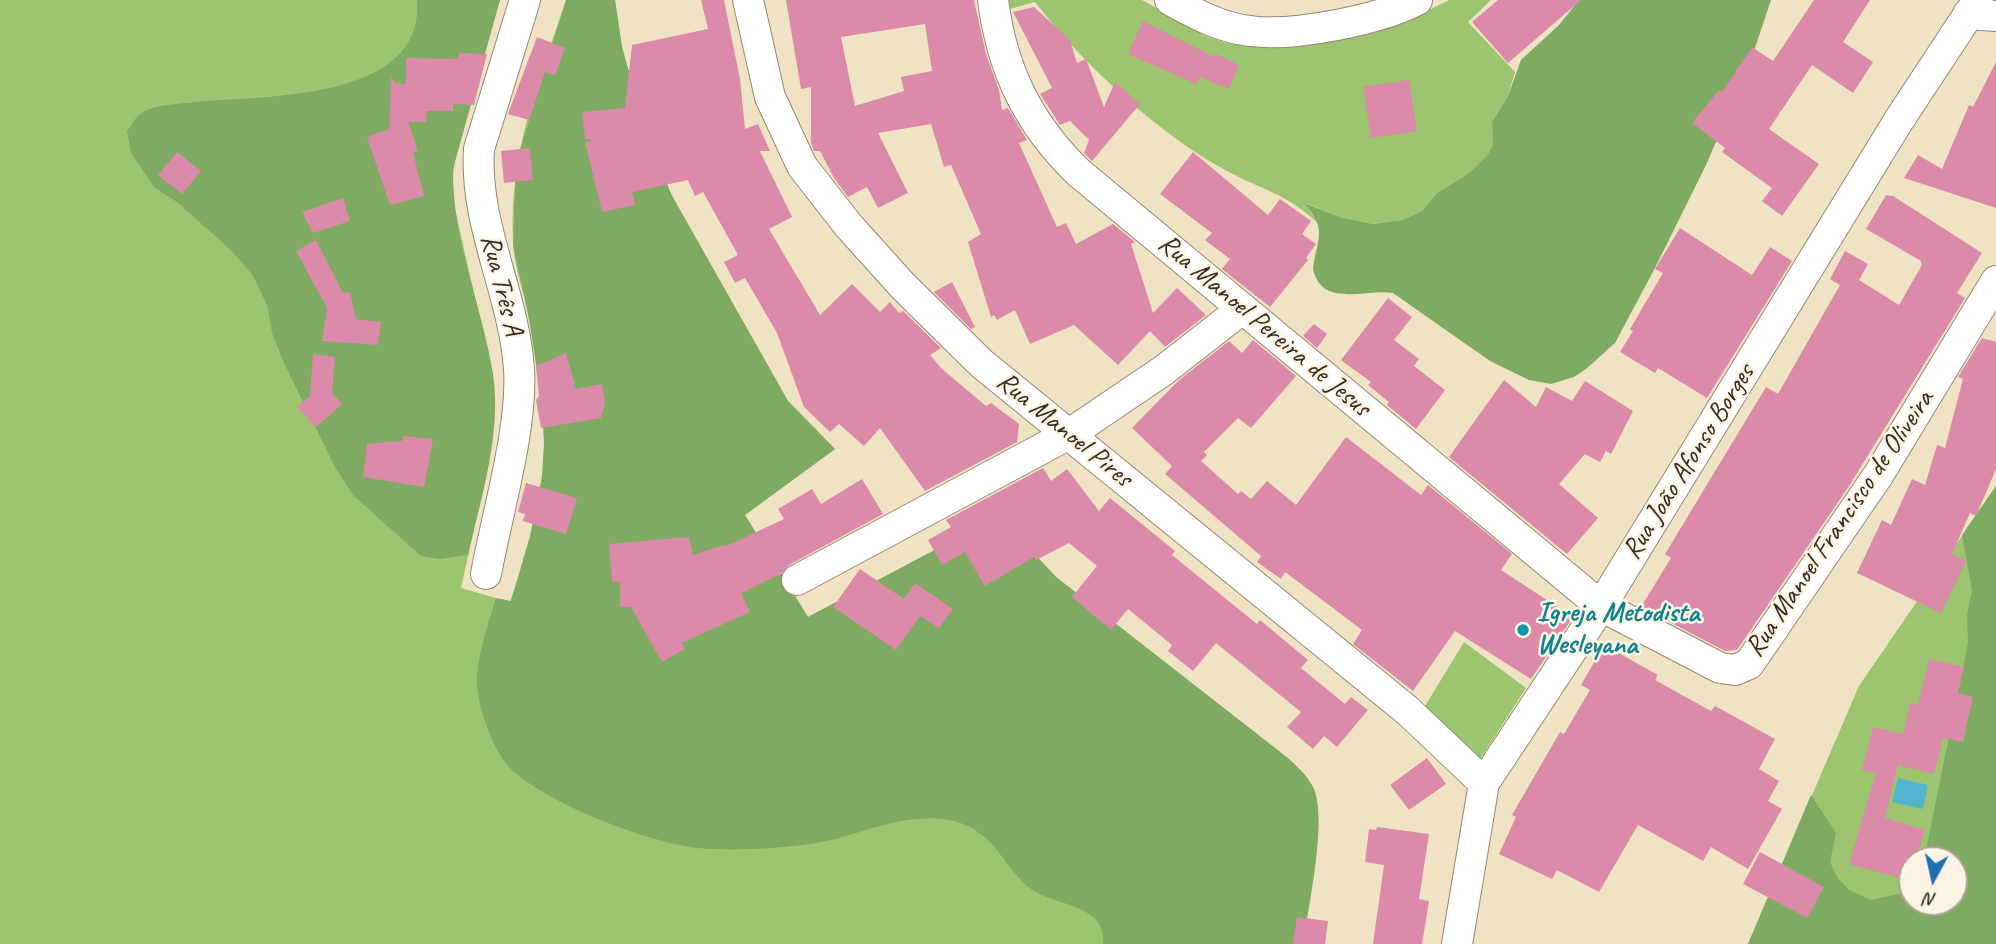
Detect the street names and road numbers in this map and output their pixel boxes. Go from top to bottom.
street label: Rua Manoel Pereira de Jesus [1151,227,1377,425]
street label: Rua Três A [472,231,530,339]
street label: Rua João Afonso Borges [1615,358,1763,566]
street label: Rua Manoel Pires [989,365,1139,495]
street label: Rua Manoel Francisco de Oliveira [1738,384,1942,664]

